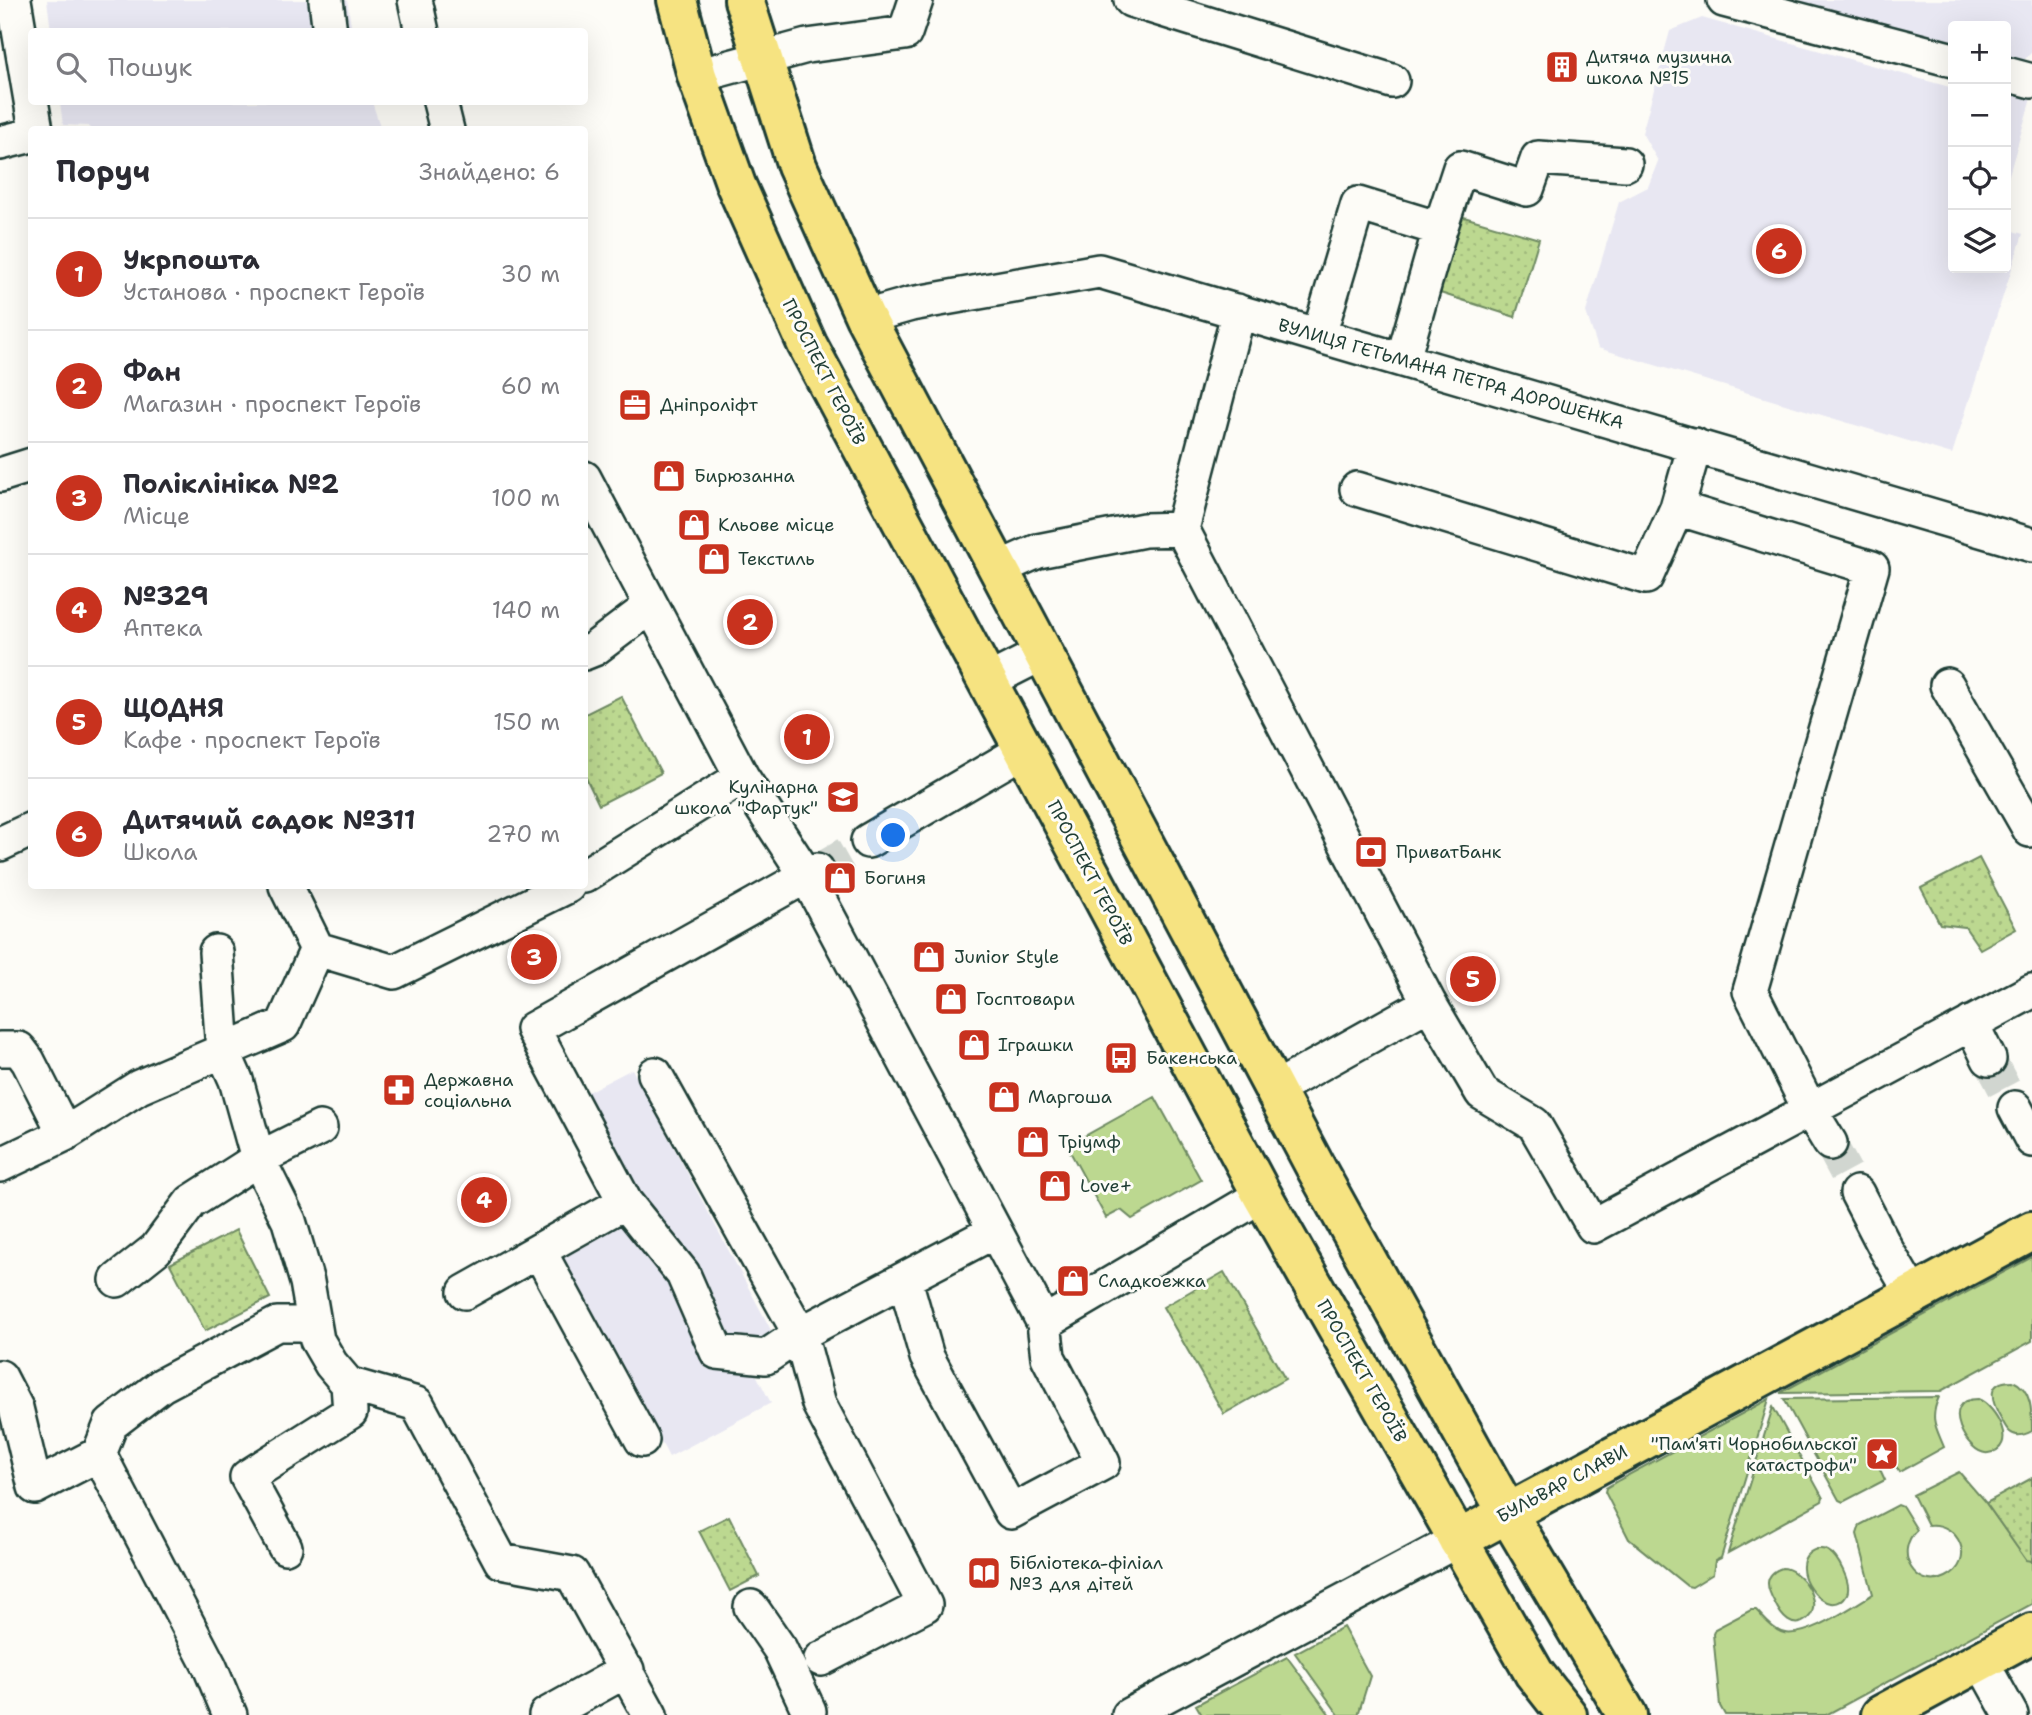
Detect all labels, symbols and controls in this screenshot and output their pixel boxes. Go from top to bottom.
map controls [1948,21,2011,273]
button: + [1948,21,2011,84]
search box [28,28,588,105]
place label: Дитяча музична школа №15 [1586,45,1732,90]
icon: search [52,48,90,86]
building icon: Дитяча музична школа №15 [1543,48,1581,86]
text: Пошук [108,49,192,84]
button: − [1948,84,2011,147]
button: locate [1948,147,2011,210]
text: Поруч [56,151,150,192]
text: Знайдено: 6 [419,157,560,187]
button: layers [1948,210,2011,273]
pin: 6 [1756,225,1802,277]
text: Укрпошта [123,242,260,277]
text: 1 [74,259,84,289]
text: 30 m [501,259,560,289]
text: Установа · проспект Героїв [123,277,425,307]
street label: ПРОСПЕКТ ГЕРОЇВ [777,295,871,449]
street label: ВУЛИЦЯ ГЕТЬМАНА ПЕТРА ДОРОШЕНКА [1275,313,1627,435]
text: Фан [123,354,181,389]
text: 2 [71,371,87,401]
text: 60 m [501,371,560,401]
office icon: Дніпроліфт [616,386,654,424]
text: Магазин · проспект Героїв [123,389,421,419]
place label: Дніпроліфт [660,393,759,417]
shop icon: Бирюзанна [650,457,688,495]
place label: Бирюзанна [694,464,795,488]
text: Поліклініка №2 [123,466,339,501]
text: 3 [71,483,87,513]
text: 100 m [491,483,560,513]
text: Місце [123,501,190,531]
shop icon: Кльове місце [675,506,713,544]
place label: Кльове місце [718,513,834,537]
shop icon: Текстиль [695,540,733,578]
place label: Текстиль [738,547,815,571]
text: №329 [123,578,209,613]
text: 4 [71,595,87,625]
text: 140 m [492,595,560,625]
pin: 2 [727,596,773,648]
text: Аптека [123,613,203,643]
text: ЩОДНЯ [123,690,224,725]
text: 5 [72,707,86,737]
text: 150 m [493,707,560,737]
pin: 1 [784,711,830,763]
text: Кафе · проспект Героїв [123,725,381,755]
place label: Кулінарна школа "Фартук" [674,775,818,820]
school or university icon: Кулінарна школа "Фартук" [824,778,862,816]
street label: ПРОСПЕКТ ГЕРОЇВ [1042,796,1138,950]
text: Дитячий садок №311 [123,802,416,837]
your location [876,818,910,852]
text: 6 [71,819,87,849]
text: 270 m [486,819,560,849]
bank icon: ПриватБанк [1352,833,1390,871]
text: Школа [123,837,198,867]
place label: ПриватБанк [1396,840,1502,864]
shop icon: Богиня [821,859,859,897]
place label: Богиня [864,866,926,890]
pin: 3 [511,931,557,983]
shop icon: Junior Style [910,938,948,976]
place label: Junior Style [954,945,1059,969]
pin: 5 [1450,953,1496,1005]
shop icon: Госптовари [932,980,970,1018]
place label: Госптовари [976,987,1075,1011]
shop icon: Іграшки [955,1026,993,1064]
place label: Іграшки [998,1033,1074,1057]
bus stop icon: Бакенська [1102,1039,1140,1077]
place label: Бакенська [1146,1046,1237,1070]
place label: Державна соціальна [424,1068,513,1113]
pharmacy icon: Державна соціальна [380,1071,418,1109]
shop icon: Маргоша [985,1078,1023,1116]
place label: Маргоша [1028,1085,1112,1109]
shop icon: Тріумф [1014,1123,1052,1161]
place label: Тріумф [1058,1130,1121,1154]
shop icon: Love+ [1036,1167,1074,1205]
pin: 4 [461,1174,507,1226]
place label: Love+ [1080,1174,1132,1198]
shop icon: Сладкоежка [1054,1262,1092,1300]
place label: Сладкоежка [1098,1269,1206,1293]
street label: ПРОСПЕКТ ГЕРОЇВ [1311,1295,1413,1447]
place label: "Пам'яті Чорнобильскої катастрофи" [1651,1432,1858,1477]
place icon: "Пам'яті Чорнобильскої катастрофи" [1863,1435,1901,1473]
street label: БУЛЬВАР СЛАВИ [1492,1439,1632,1529]
place label: Бібліотека-філіал №3 для дітей [1009,1551,1163,1596]
library icon: Бібліотека-філіал №3 для дітей [965,1554,1003,1592]

